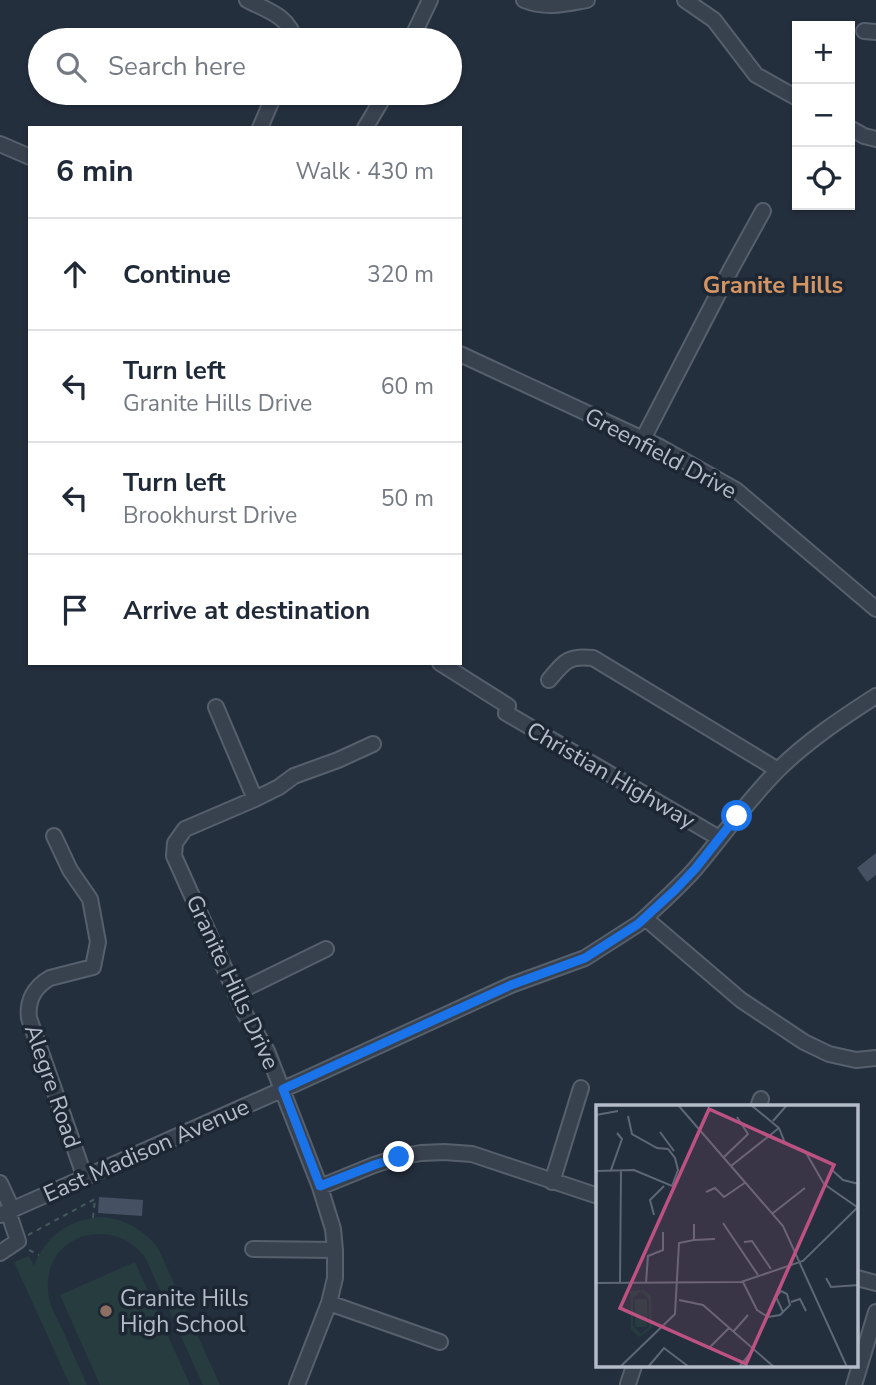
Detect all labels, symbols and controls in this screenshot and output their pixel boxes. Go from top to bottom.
map controls [792,21,855,210]
button: + [792,21,855,84]
search box [28,28,462,105]
icon: search [52,48,90,86]
text: Search here [108,49,246,84]
button: − [792,84,855,147]
button: locate [792,147,855,210]
text: 6 min [56,151,134,192]
text: Walk · 430 m [295,156,434,187]
icon: ahead [56,255,94,293]
text: Continue [123,257,231,292]
text: 320 m [367,259,434,290]
district label: Granite Hills [703,269,843,301]
text: Turn left [123,353,226,388]
icon: left [56,367,94,405]
text: 60 m [381,371,434,402]
text: Granite Hills Drive [123,388,312,419]
street label: Greenfield Drive [579,400,742,507]
text: Turn left [123,465,226,500]
icon: left [56,479,94,517]
text: 50 m [381,483,434,514]
text: Brookhurst Drive [123,500,297,531]
icon: arrive [56,591,94,629]
text: Arrive at destination [123,593,370,628]
street label: Christian Highway [521,715,701,836]
route start [721,800,752,831]
street label: Granite Hills Drive [178,890,287,1075]
street label: Alegre Road [17,1020,88,1152]
street label: East Madison Avenue [38,1091,254,1210]
inset map [596,1105,858,1368]
route end [383,1141,414,1172]
place label: Granite Hills High School [120,1283,249,1340]
marker: Granite Hills High School [98,1303,114,1319]

